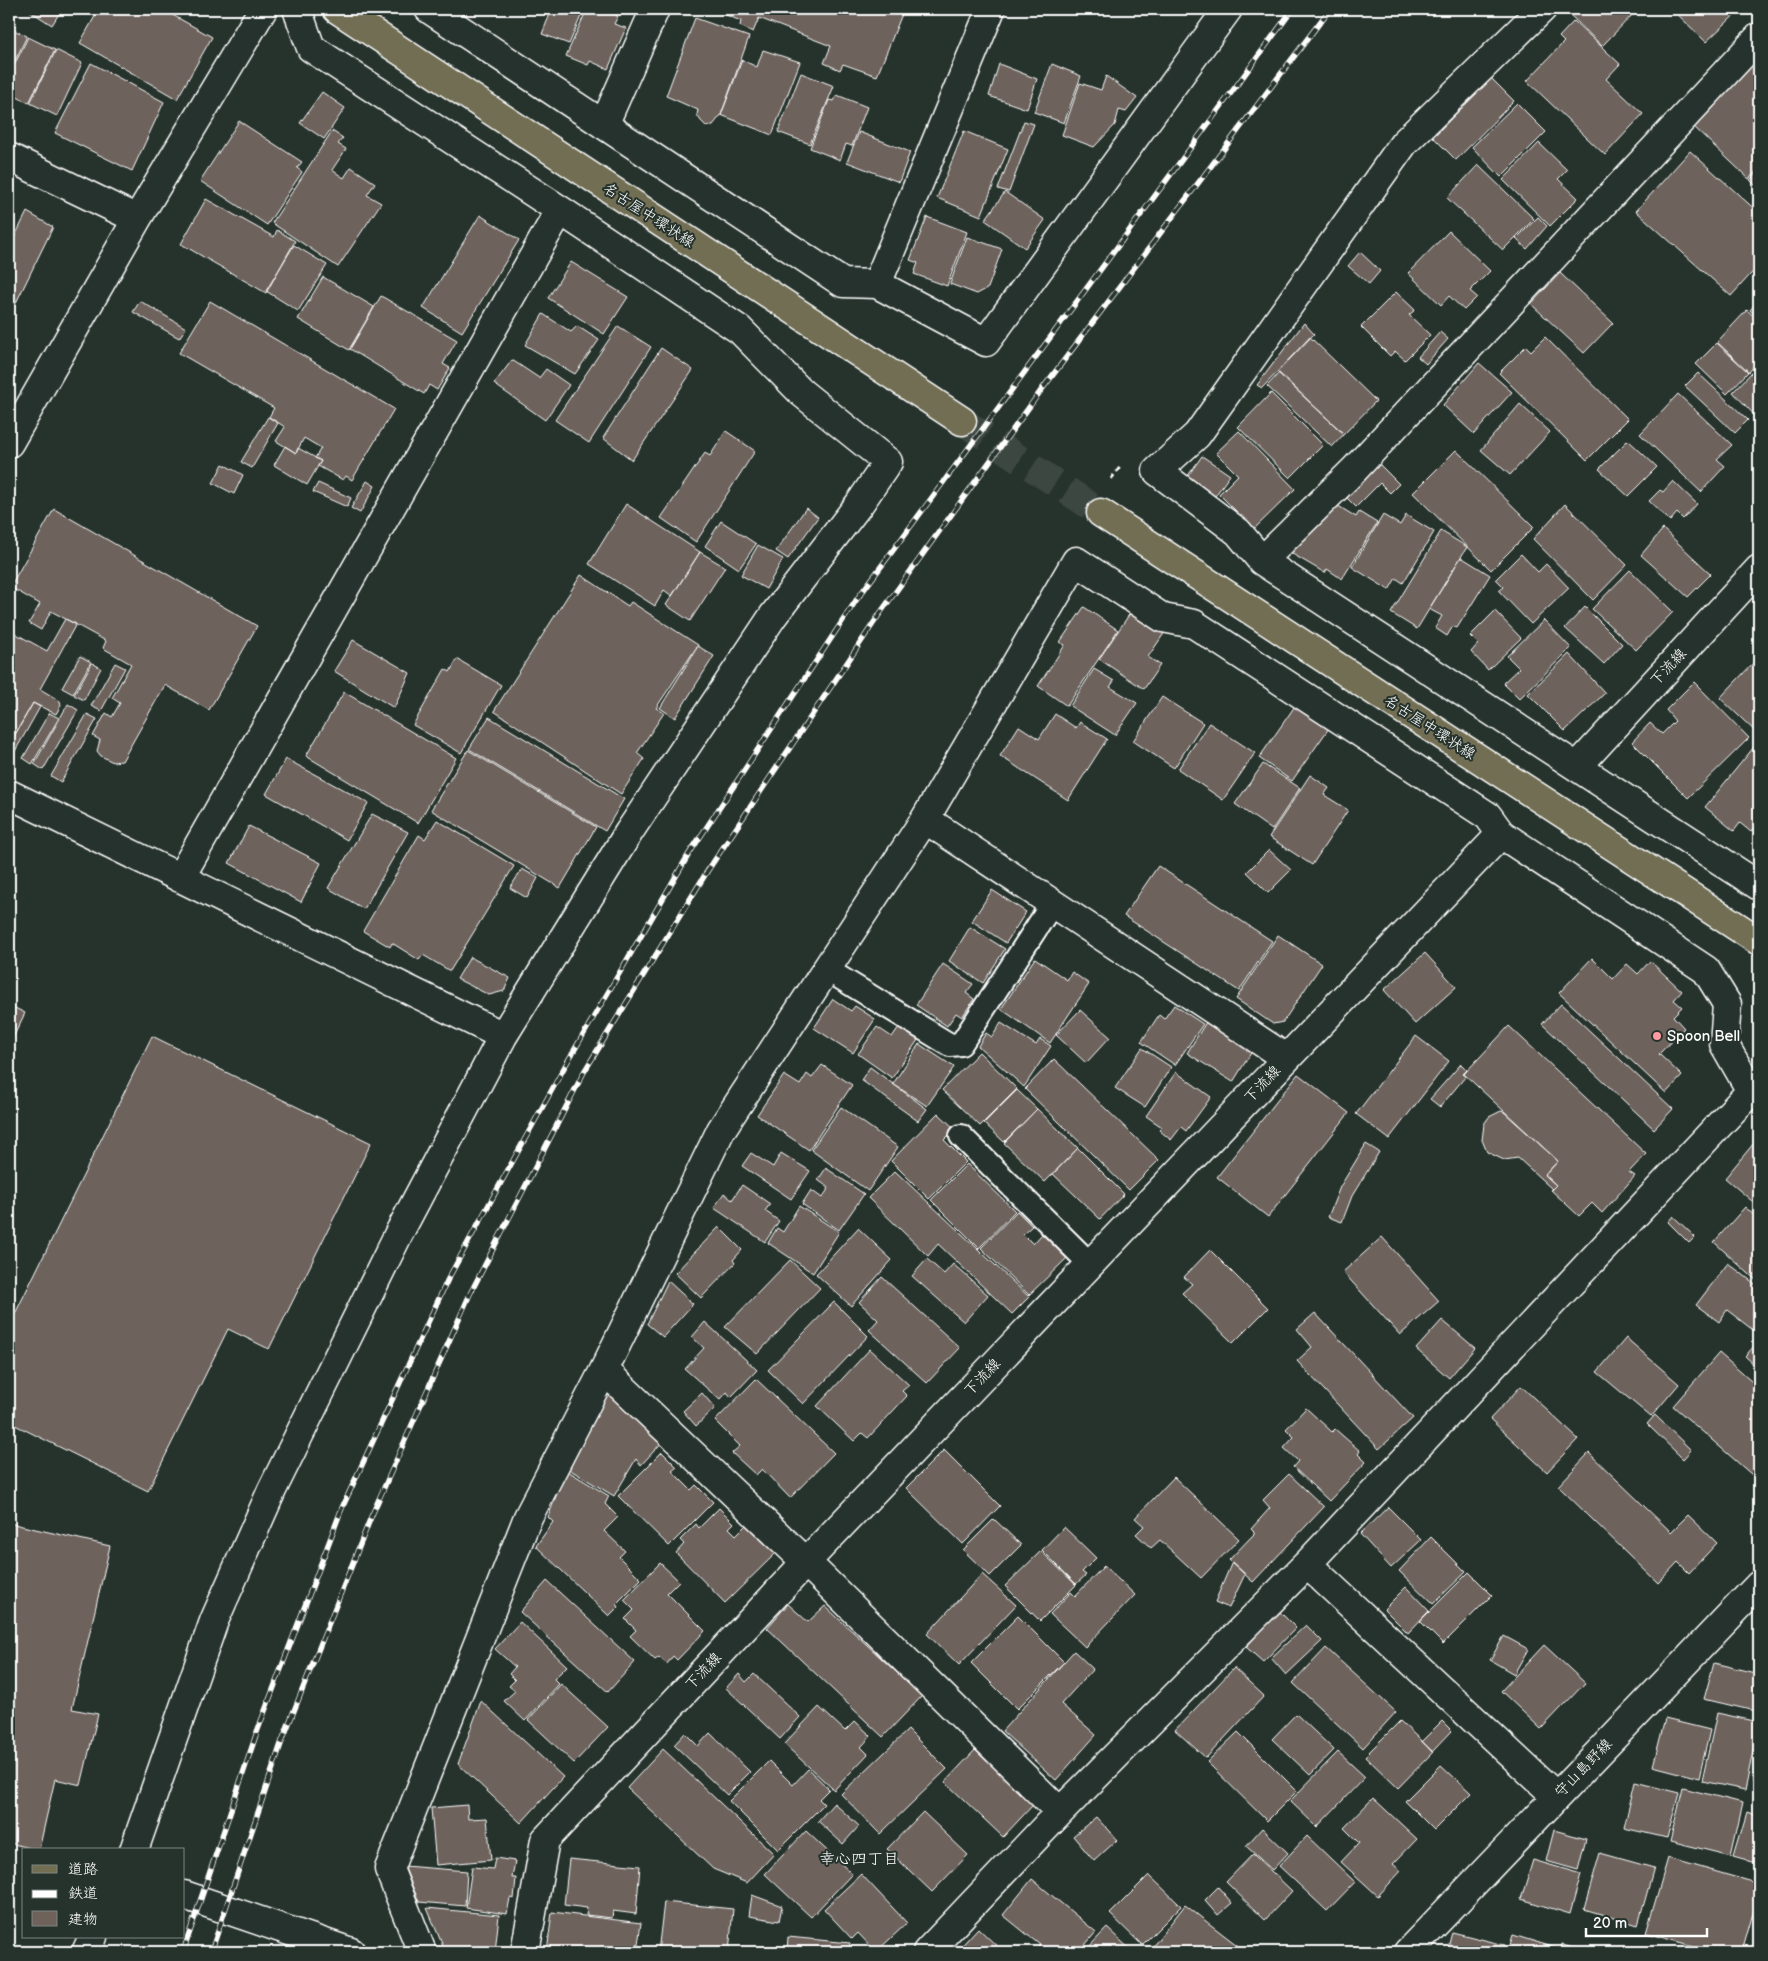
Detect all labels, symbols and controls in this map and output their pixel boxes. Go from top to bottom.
street label: 名古屋中環状線 [600,179,698,252]
street label: 下流線 [1646,644,1691,690]
street label: 名古屋中環状線 [1381,691,1479,764]
place label: Spoon Bell [1667,1027,1740,1046]
marker: Spoon Bell [1651,1030,1663,1042]
street label: 下流線 [1240,1062,1285,1107]
street label: 下流線 [960,1355,1005,1400]
street label: 下流線 [681,1648,726,1694]
street label: 守山島野線 [1550,1735,1616,1802]
legend [22,1848,185,1938]
district label: 幸心四丁目 [819,1850,899,1869]
text: 道路 [68,1860,98,1879]
text: 鉄道 [68,1884,98,1903]
scale bar [1586,1906,1707,1938]
text: 建物 [68,1910,98,1929]
text: 20 m [1593,1914,1627,1933]

